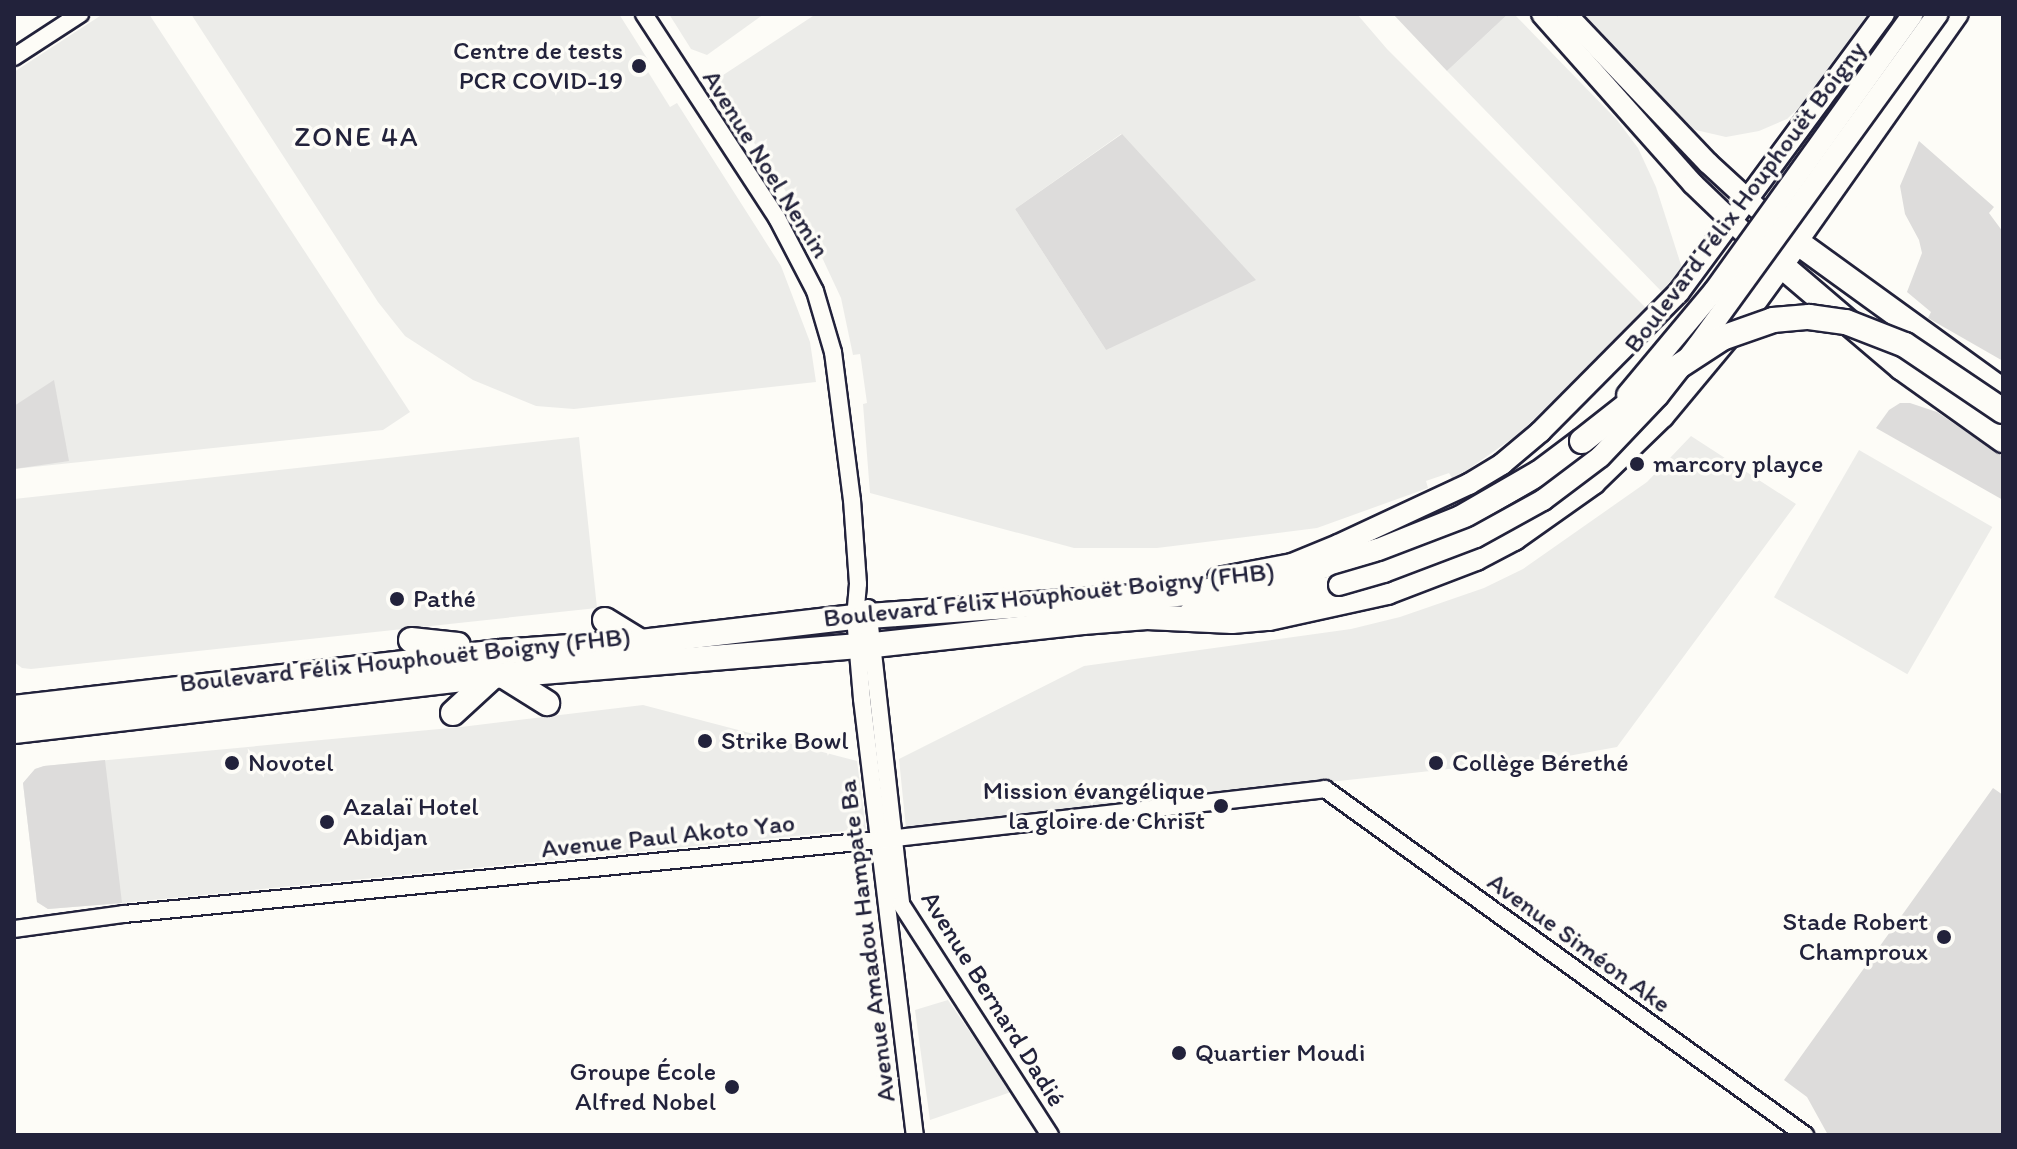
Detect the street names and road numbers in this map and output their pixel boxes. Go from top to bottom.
street label: Boulevard Félix Houphouët Boigny [1618,35,1872,359]
street label: Avenue Noel Nemin [696,64,836,264]
street label: Boulevard Félix Houphouët Boigny (FHB) [822,556,1276,634]
street label: Boulevard Félix Houphouët Boigny (FHB) [178,621,632,699]
street label: Avenue Amadou Hampate Ba [832,778,902,1104]
street label: Avenue Paul Akoto Yao [540,807,796,865]
street label: Avenue Siméon Ake [1482,866,1676,1020]
street label: Avenue Bernard Dadié [914,886,1072,1112]

